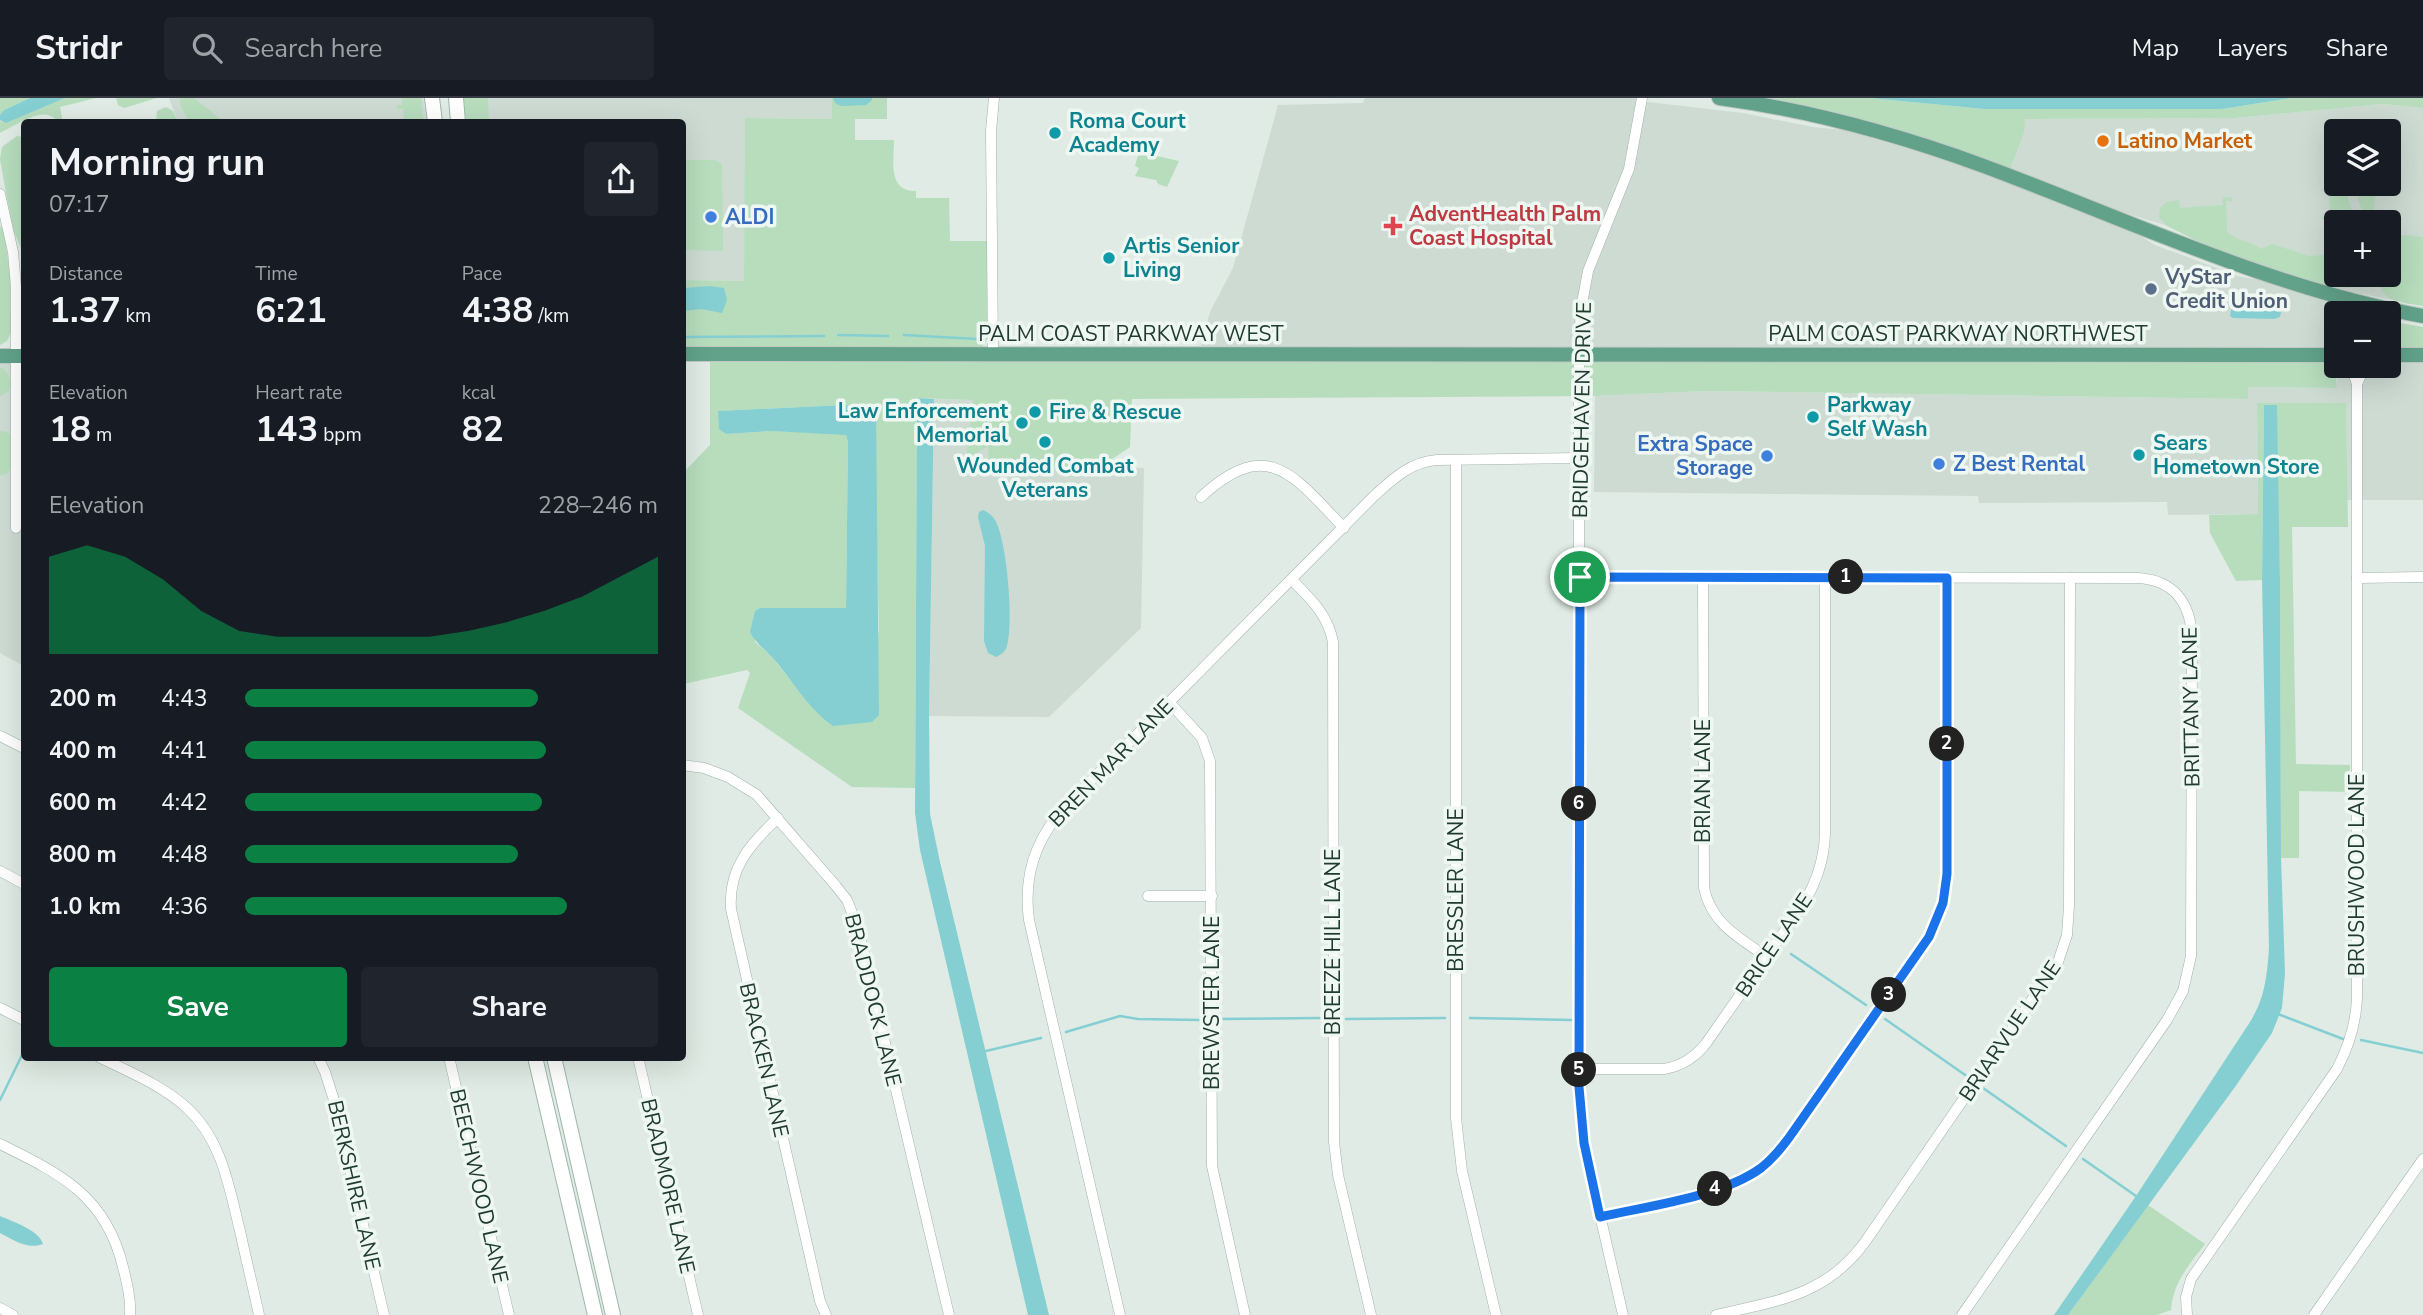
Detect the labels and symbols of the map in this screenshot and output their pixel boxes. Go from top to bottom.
place label: Roma Court Academy [1069,107,1186,159]
marker: Roma Court Academy [1047,125,1063,141]
place label: Latino Market [2117,127,2253,155]
marker: Latino Market [2095,133,2111,149]
place label: AdventHealth Palm Coast Hospital [1409,200,1601,252]
place label: ALDI [725,203,774,231]
marker: ALDI [703,209,719,225]
marker: AdventHealth Palm Coast Hospital [1383,216,1403,236]
place label: Artis Senior Living [1123,232,1240,284]
marker: Artis Senior Living [1101,250,1117,266]
place label: VyStar Credit Union [2164,263,2288,315]
marker: VyStar Credit Union [2143,281,2159,297]
street label: BRIDGEHAVEN DRIVE [1566,302,1598,518]
street label: PALM COAST PARKWAY WEST [978,320,1284,348]
street label: PALM COAST PARKWAY NORTHWEST [1768,320,2148,348]
place label: Parkway Self Wash [1827,391,1928,443]
place label: Law Enforcement Memorial [838,397,1009,449]
place label: Fire & Rescue [1049,398,1181,426]
marker: Fire & Rescue [1027,404,1043,420]
marker: Parkway Self Wash [1805,409,1821,425]
marker: Law Enforcement Memorial [1014,415,1030,431]
place label: Sears Hometown Store [2153,429,2319,481]
place label: Extra Space Storage [1637,430,1753,482]
marker: Wounded Combat Veterans [1037,434,1053,450]
marker: Sears Hometown Store [2131,447,2147,463]
marker: Extra Space Storage [1759,448,1775,464]
place label: Z Best Rental [1953,450,2085,478]
place label: Wounded Combat Veterans [956,452,1134,504]
marker: Z Best Rental [1931,456,1947,472]
pin [1550,547,1610,607]
pin: 1 [1828,560,1864,594]
street label: BRITTANY LANE [2176,627,2206,787]
street label: BREN MAR LANE [1043,693,1179,833]
street label: BRIAN LANE [1689,719,1717,843]
pin: 2 [1930,726,1965,762]
street label: BRUSHWOOD LANE [2343,774,2371,976]
pin: 6 [1562,786,1596,822]
street label: BRESSLER LANE [1442,808,1470,972]
street label: BREEZE HILL LANE [1319,849,1347,1035]
street label: BRICE LANE [1729,888,1819,1002]
street label: BRADDOCK LANE [838,911,908,1089]
street label: BREWSTER LANE [1198,916,1226,1090]
street label: BRIARVUE LANE [1952,955,2068,1107]
pin: 3 [1871,978,1906,1012]
street label: BRACKEN LANE [733,980,795,1140]
pin: 5 [1562,1052,1596,1088]
street label: BEECHWOOD LANE [443,1086,515,1286]
street label: BRADMORE LANE [634,1096,702,1276]
street label: BERKSHIRE LANE [321,1098,387,1272]
pin: 4 [1698,1172,1732,1206]

